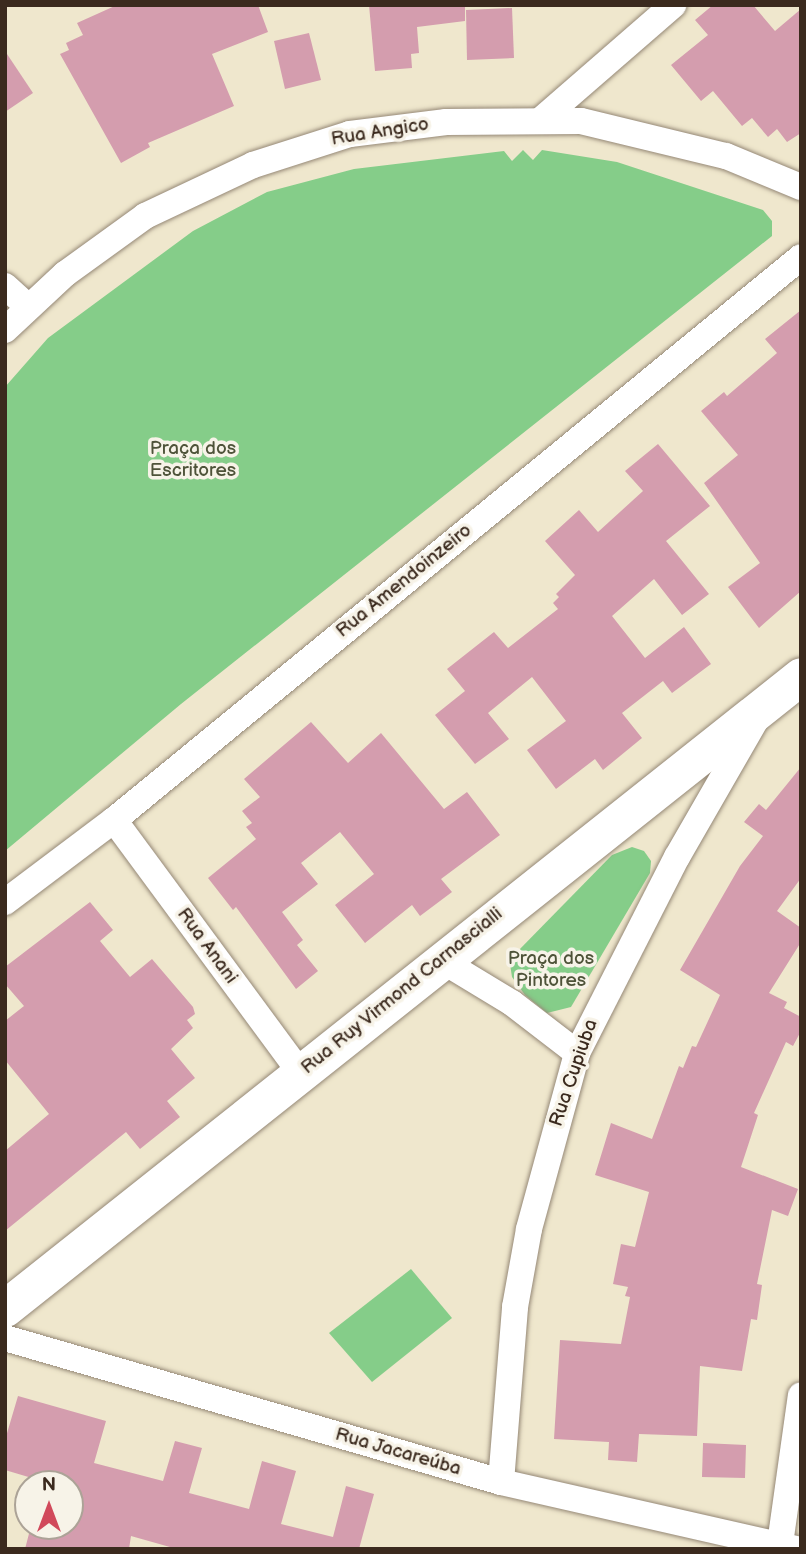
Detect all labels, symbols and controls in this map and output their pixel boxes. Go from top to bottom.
street label: Rua Angico [330,113,430,151]
park label: Praça dos Escritores [150,438,236,482]
street label: Rua Amendoinzeiro [332,519,476,643]
street label: Rua Ruy Virmond Carnascialli [296,902,508,1080]
street label: Rua Anani [172,904,242,988]
park label: Praça dos Pintores [508,948,594,992]
street label: Rua Cupiuba [545,1017,603,1129]
street label: Rua Jacareúba [332,1423,464,1481]
north arrow [14,1470,84,1540]
text: N [42,1474,56,1497]

